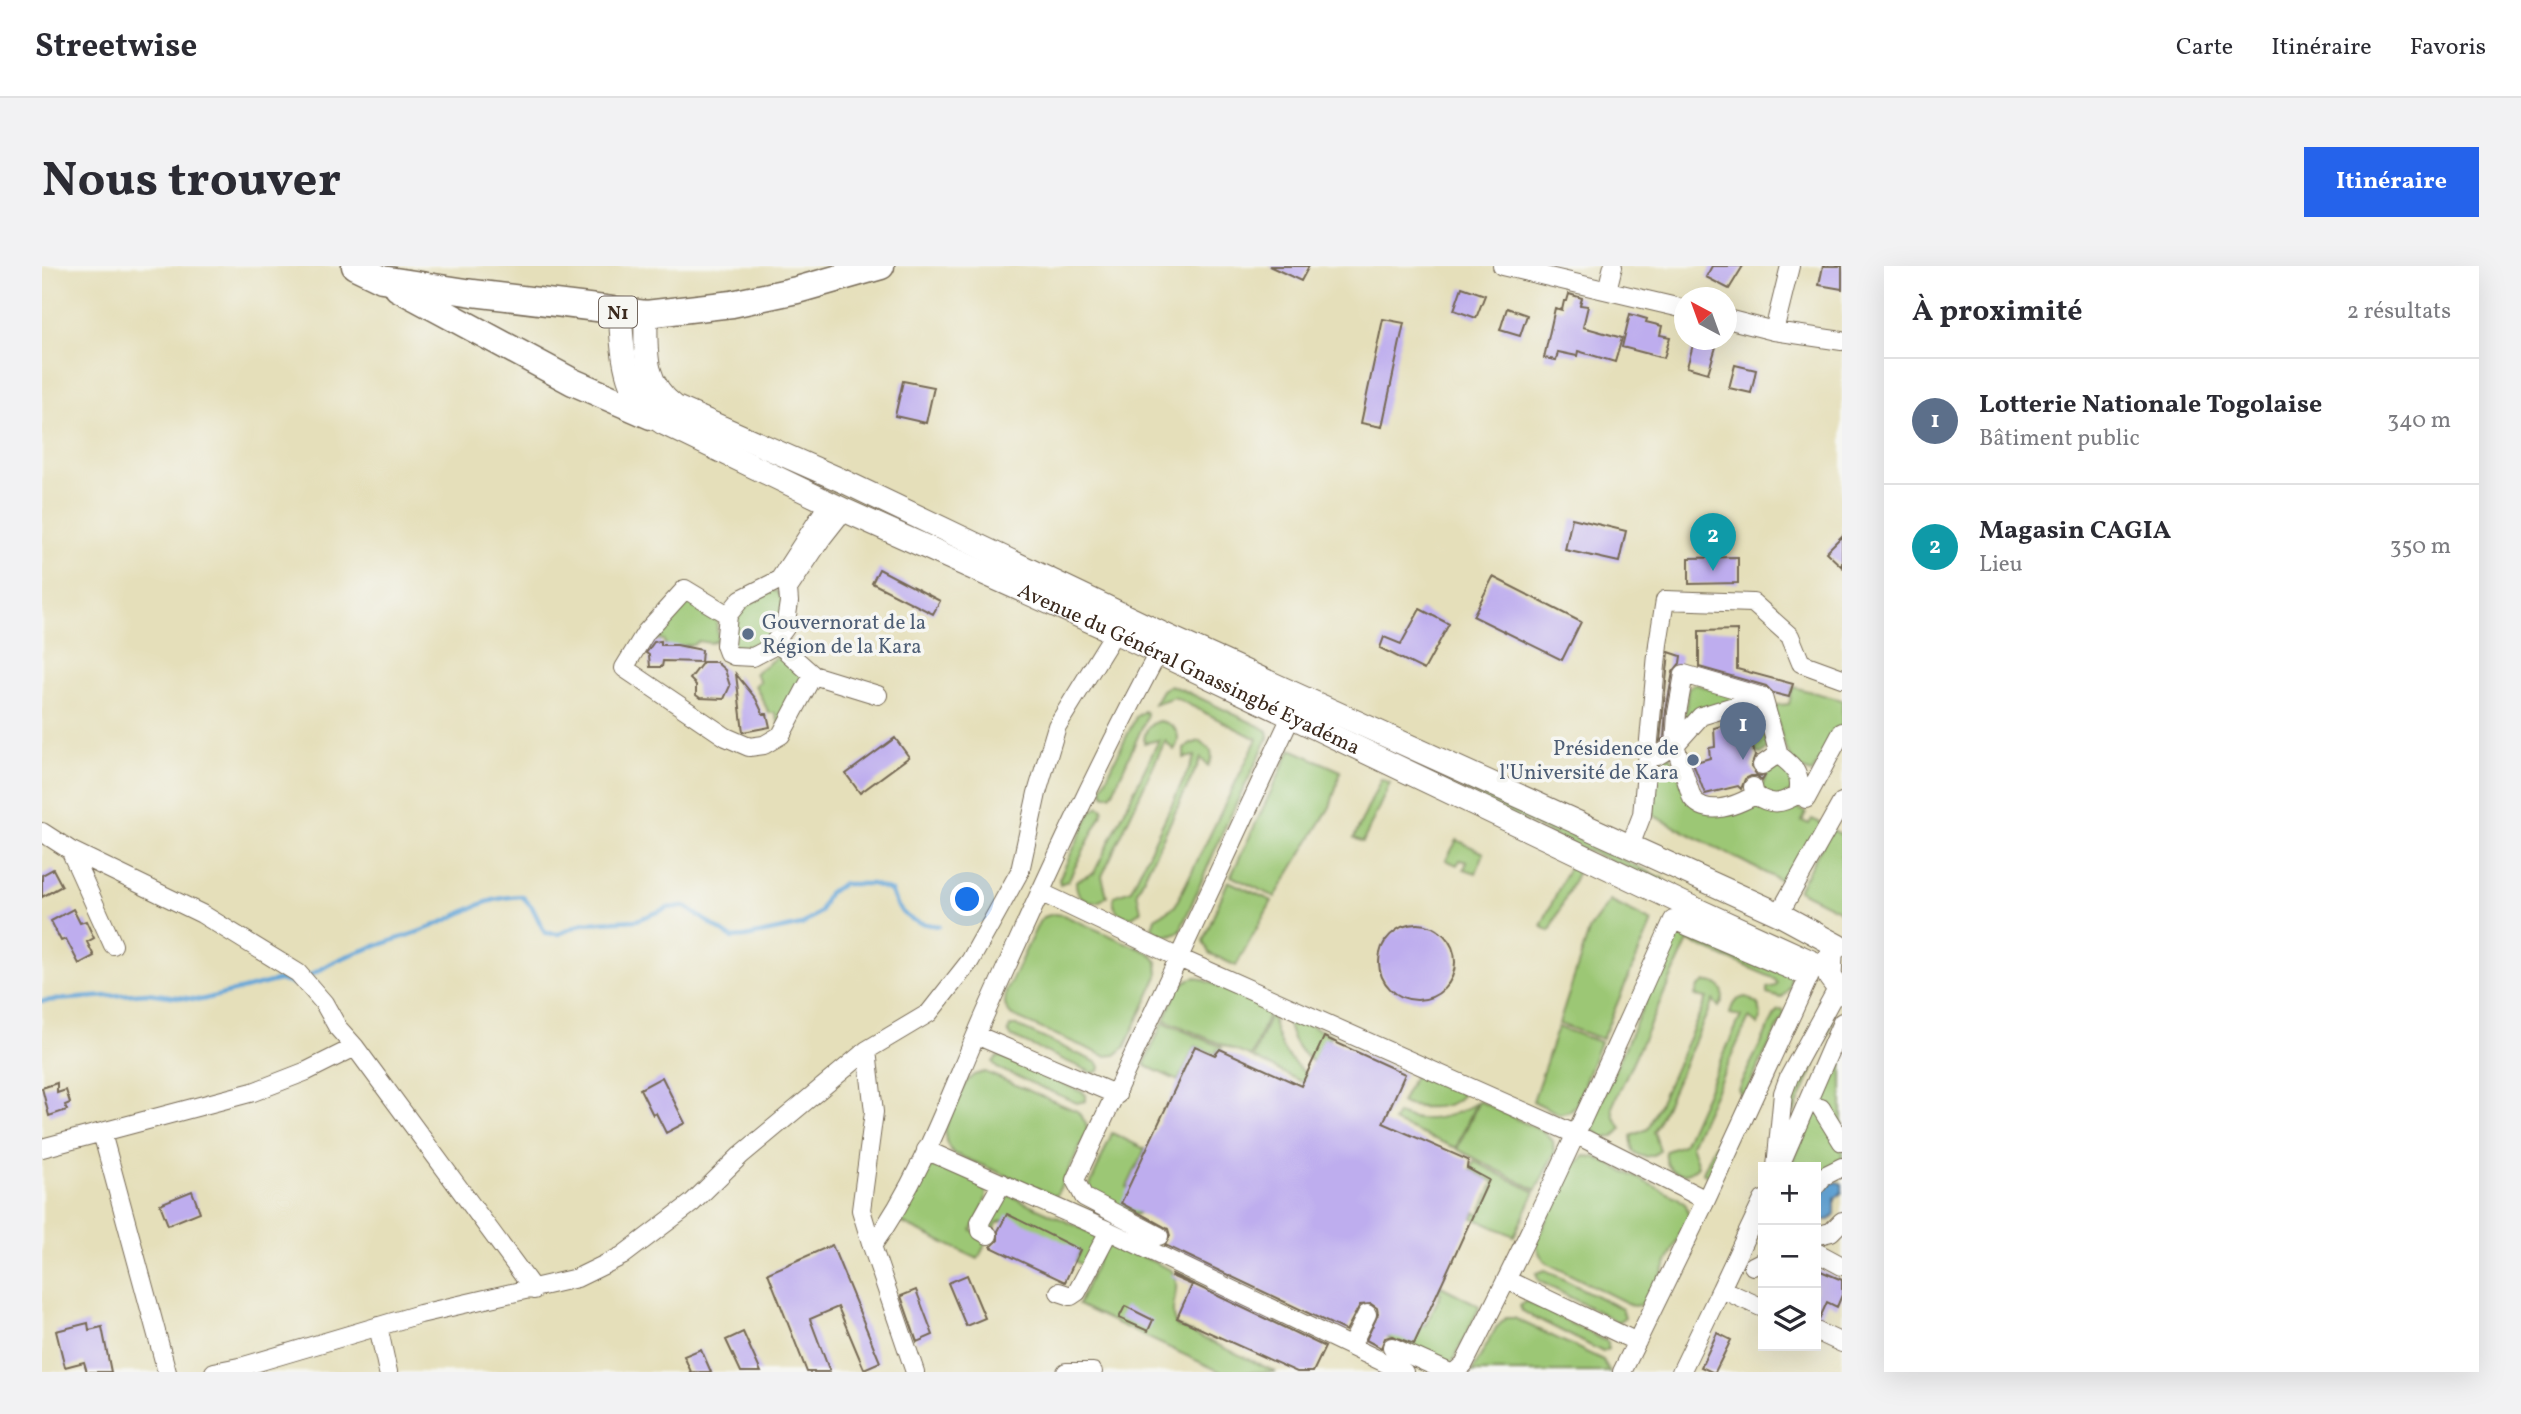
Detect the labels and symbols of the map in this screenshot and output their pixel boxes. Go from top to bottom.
north arrow [1674,287,1737,350]
road number: N1 [599,296,637,327]
pin: 2 [1690,513,1736,571]
street label: Avenue du Général Gnassingbé Eyadéma [1012,577,1364,763]
place label: Gouvernorat de la Région de la Kara [762,609,926,662]
marker: Gouvernorat de la Région de la Kara [740,626,756,642]
pin: 1 [1720,702,1766,760]
place label: Présidence de l'Université de Kara [1499,735,1679,788]
marker: Présidence de l'Université de Kara [1685,752,1701,768]
your location [950,882,984,916]

